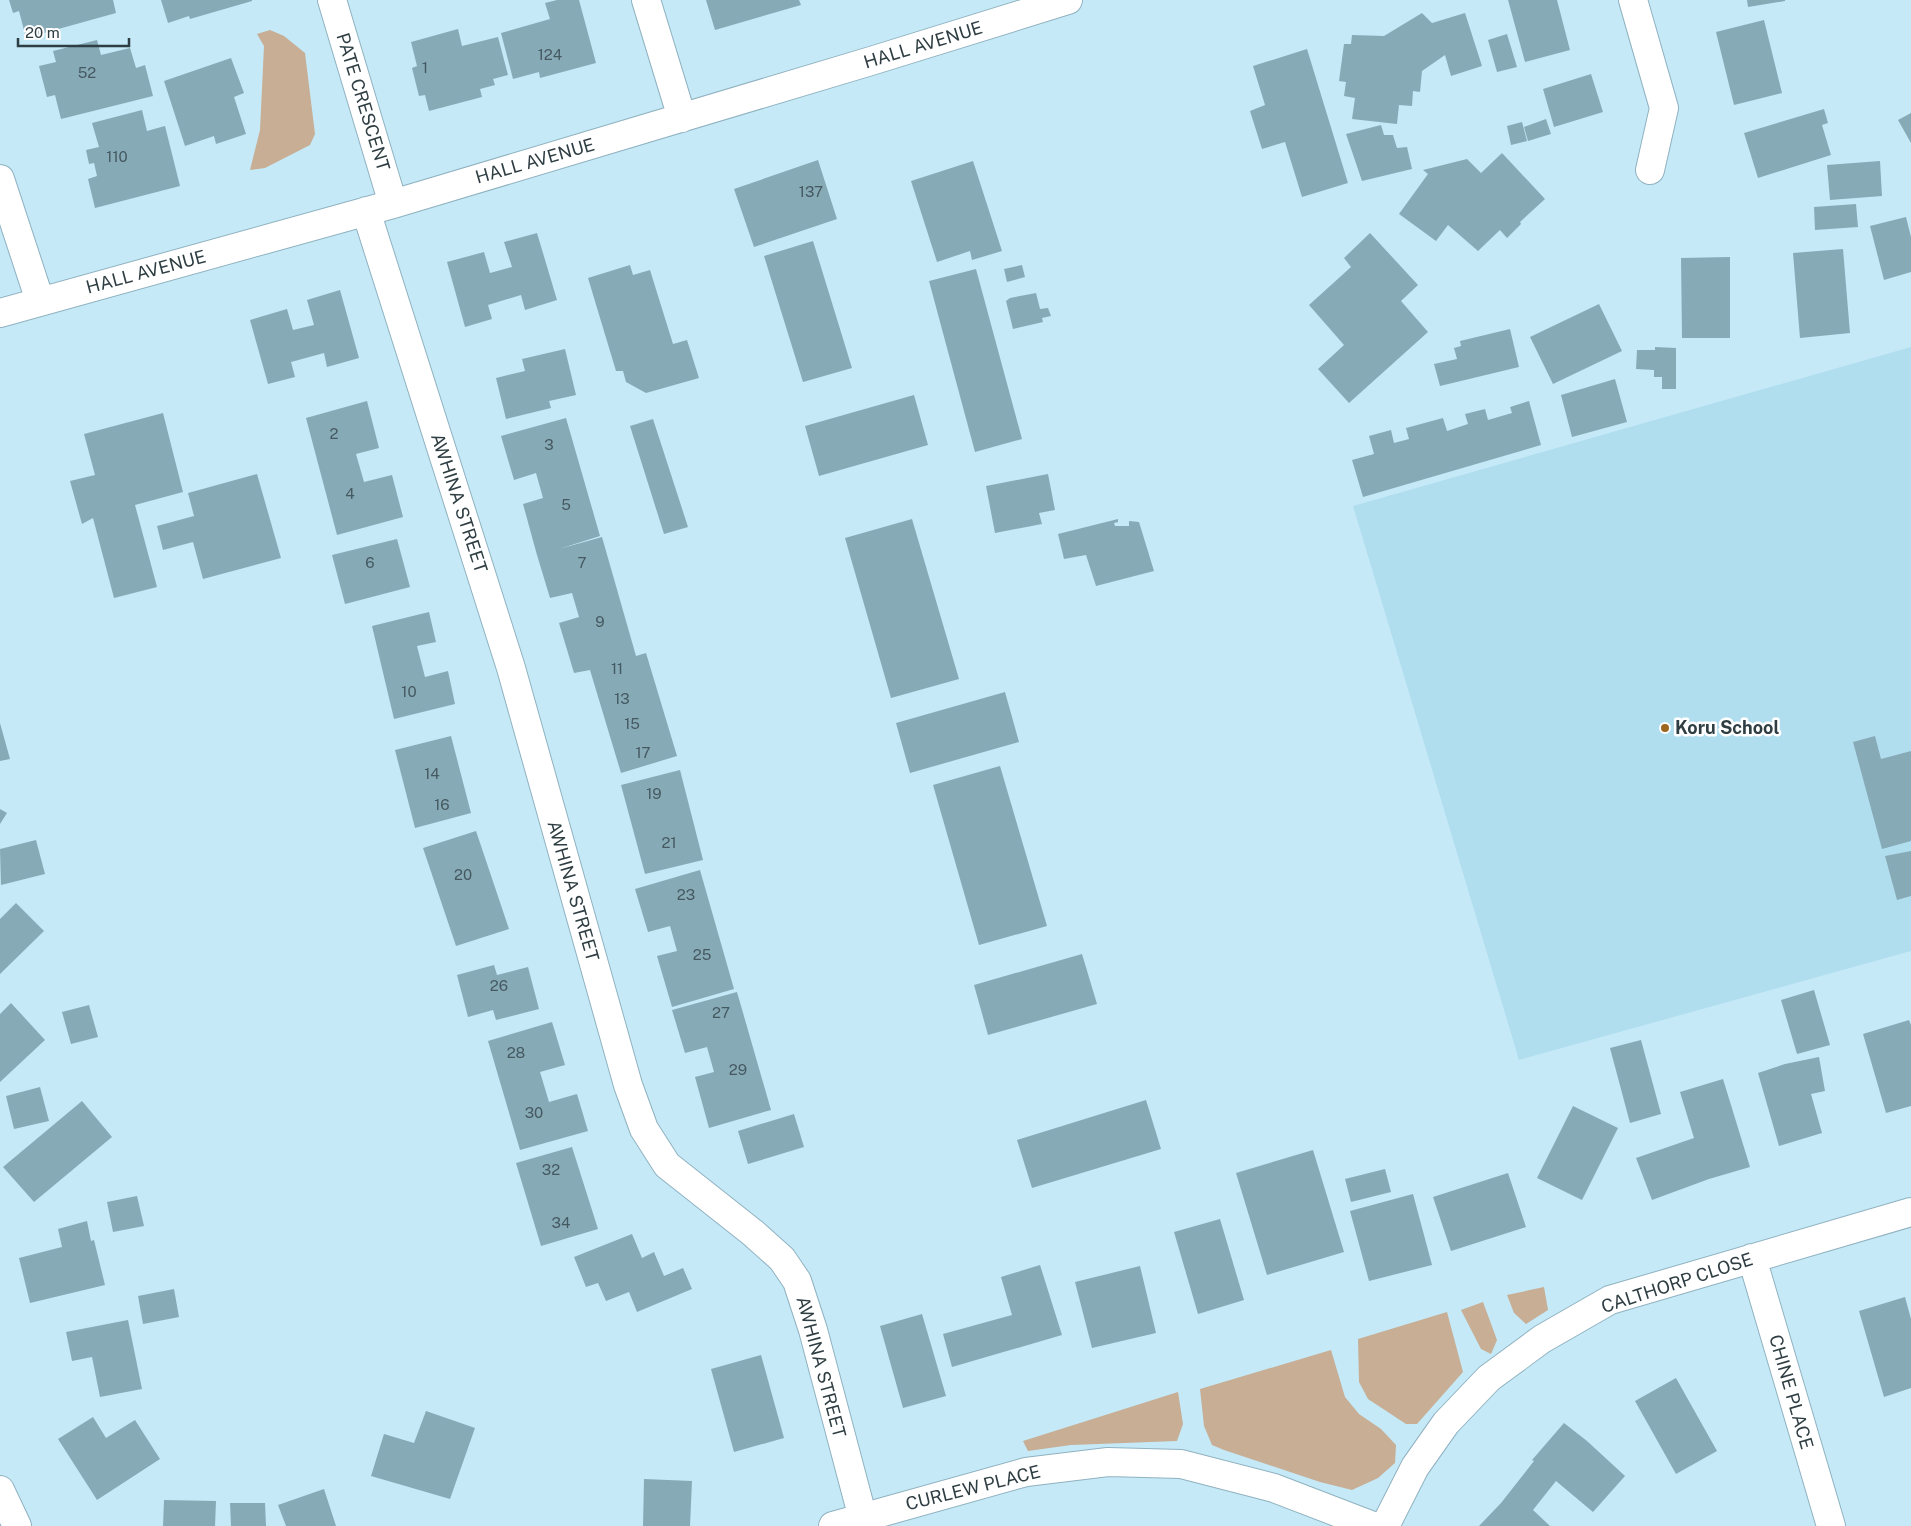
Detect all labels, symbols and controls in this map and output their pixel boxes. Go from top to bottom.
scale bar [18,15,129,47]
street label: HALL AVENUE [861,16,985,73]
text: 20 m [25,24,60,41]
street label: PATE CRESCENT [332,30,395,174]
house number: 124 [538,46,562,63]
house number: 1 [422,59,428,76]
house number: 52 [78,64,96,81]
street label: HALL AVENUE [473,133,597,188]
house number: 110 [106,148,128,165]
house number: 137 [799,183,823,200]
street label: HALL AVENUE [84,245,208,298]
house number: 2 [330,425,339,442]
street label: AWHINA STREET [427,430,492,576]
house number: 3 [544,436,554,453]
house number: 4 [345,485,355,502]
house number: 5 [561,496,571,513]
house number: 6 [365,554,375,571]
house number: 7 [577,554,587,571]
house number: 9 [595,613,605,630]
house number: 11 [611,660,623,677]
house number: 10 [401,683,417,700]
house number: 13 [614,690,630,707]
house number: 15 [624,715,640,732]
place label: Koru School [1675,717,1779,738]
marker: Koru School [1659,722,1671,734]
house number: 17 [635,744,651,761]
house number: 14 [424,765,440,782]
house number: 19 [646,785,662,802]
house number: 16 [434,796,450,813]
street label: AWHINA STREET [543,818,604,964]
house number: 21 [661,834,677,851]
house number: 20 [454,866,472,883]
house number: 23 [677,886,695,903]
house number: 25 [693,946,711,963]
house number: 26 [490,977,508,994]
house number: 27 [712,1004,730,1021]
house number: 28 [507,1044,525,1061]
house number: 29 [729,1061,747,1078]
house number: 30 [525,1104,543,1121]
house number: 32 [542,1161,560,1178]
house number: 34 [552,1214,570,1231]
street label: CALTHORP CLOSE [1598,1248,1755,1317]
street label: AWHINA STREET [793,1294,851,1440]
street label: CHINE PLACE [1765,1332,1818,1452]
street label: CURLEW PLACE [903,1461,1042,1514]

